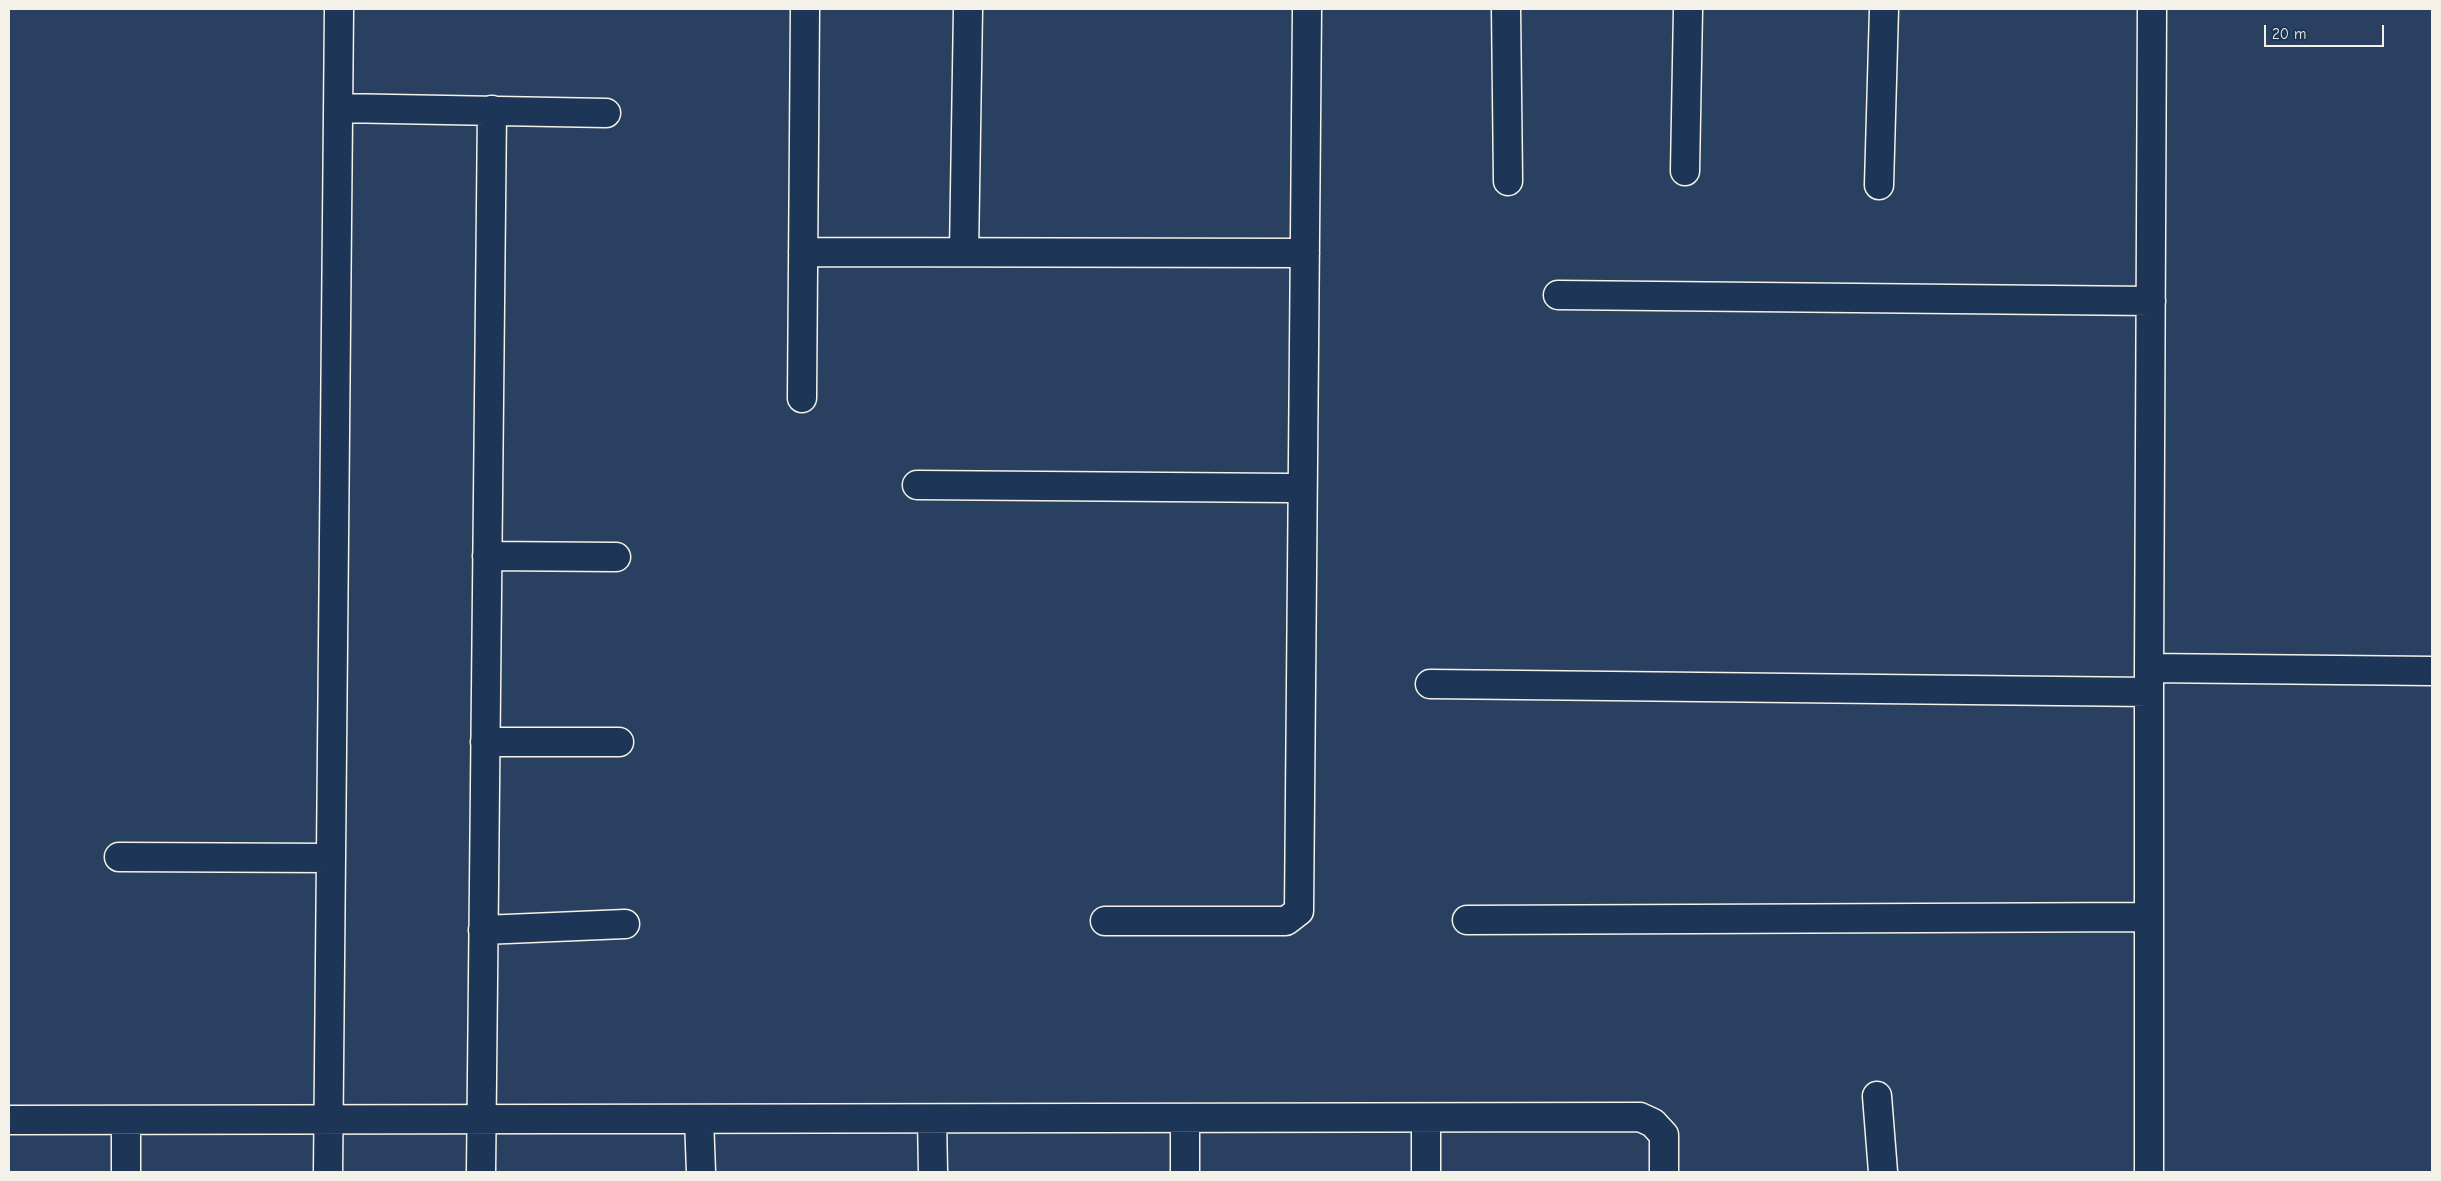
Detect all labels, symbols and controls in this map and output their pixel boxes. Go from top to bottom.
scale bar [2266,15,2386,47]
text: 20 m [2272,25,2306,43]

